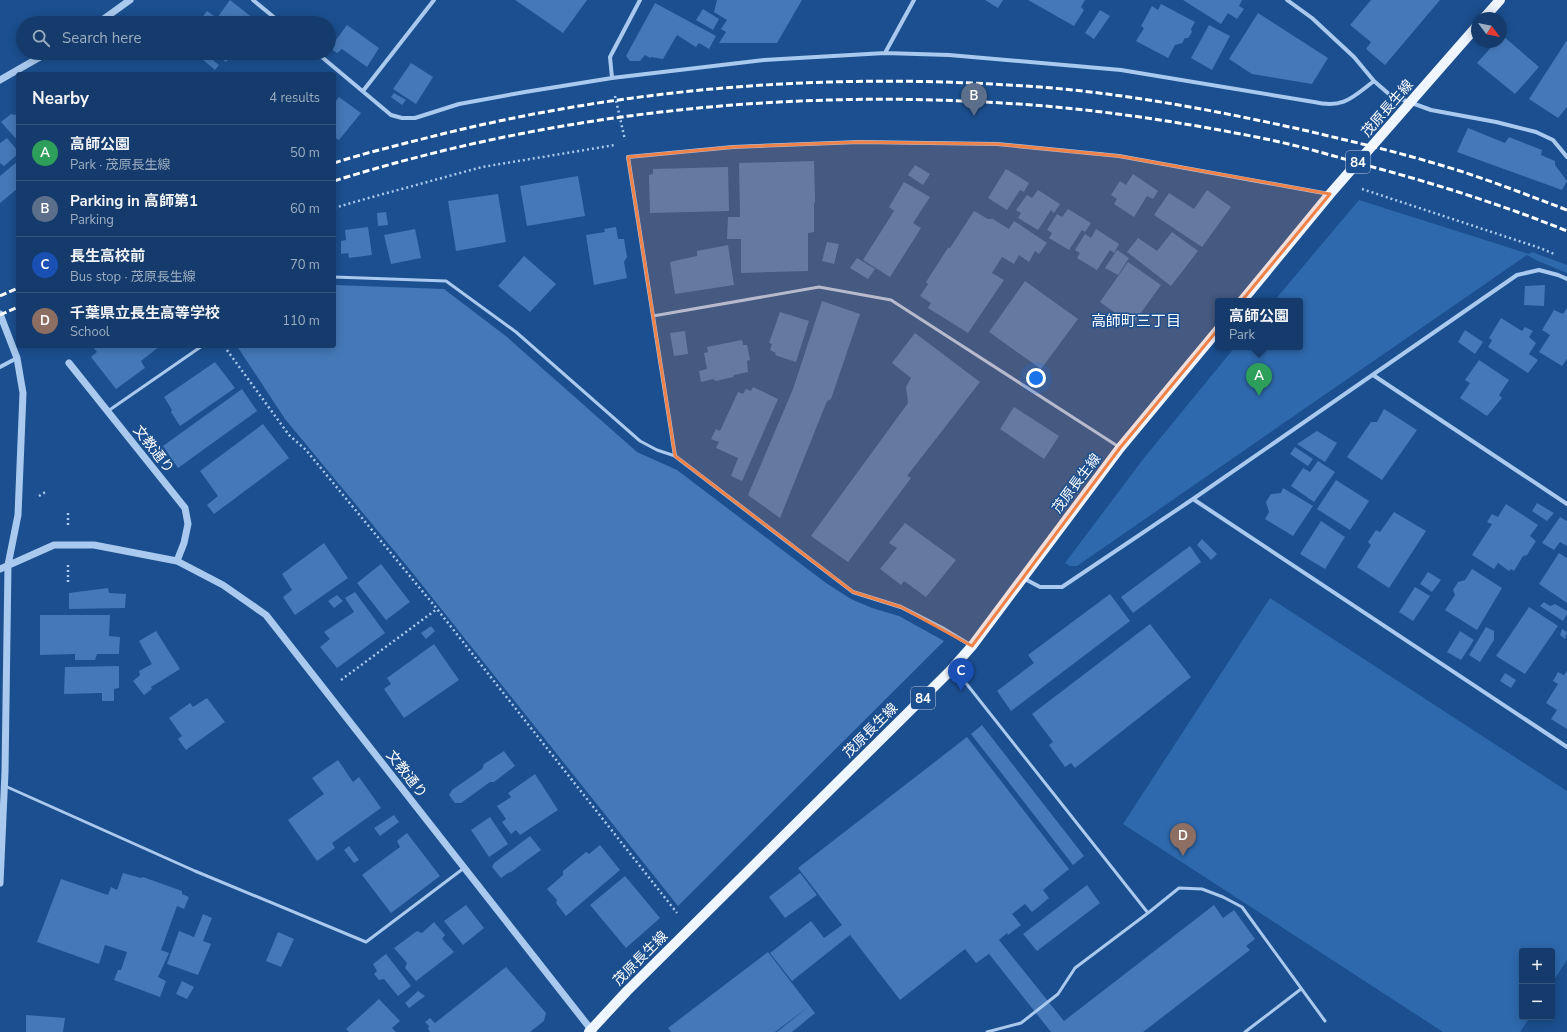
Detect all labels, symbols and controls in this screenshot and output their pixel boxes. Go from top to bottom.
north arrow [1471,12,1507,48]
search box [16,16,336,60]
icon: search [30,27,52,49]
text: Search here [62,28,142,48]
street label: 茂原長生線 [1357,76,1418,141]
pin: B [961,83,987,116]
text: Nearby [32,87,89,110]
text: 4 results [269,89,320,107]
text: 高師公園 [70,134,130,154]
text: A [40,144,50,162]
text: 50 m [290,144,320,162]
road number: 84 [1346,151,1370,173]
text: Park · 茂原長生線 [70,156,171,174]
text: Parking in 高師第1 [70,191,198,211]
text: B [41,200,49,218]
text: 60 m [290,200,320,218]
text: Parking [70,211,114,229]
text: 長生高校前 [70,246,145,266]
text: C [41,256,49,274]
text: 70 m [290,256,320,274]
text: Bus stop · 茂原長生線 [70,268,196,286]
popup [1215,298,1303,350]
text: 千葉県立長生高等学校 [70,303,220,323]
text: 高師公園 [1229,306,1289,326]
district label: 高師町三丁目 [1091,311,1181,331]
text: D [40,312,50,330]
text: 110 m [282,312,320,330]
text: School [70,323,110,341]
text: Park [1229,326,1255,344]
pin: A [1246,363,1272,396]
your location [1026,368,1046,388]
street label: 文教通り [129,421,178,477]
street label: 茂原長生線 [1048,450,1105,517]
pin: C [948,658,974,691]
road number: 84 [911,687,935,709]
street label: 茂原長生線 [839,699,902,762]
street label: 文教通り [382,746,431,802]
pin: D [1170,823,1196,856]
street label: 茂原長生線 [609,927,672,990]
map controls [1519,948,1555,1020]
button: + [1519,948,1555,984]
button: − [1519,984,1555,1020]

